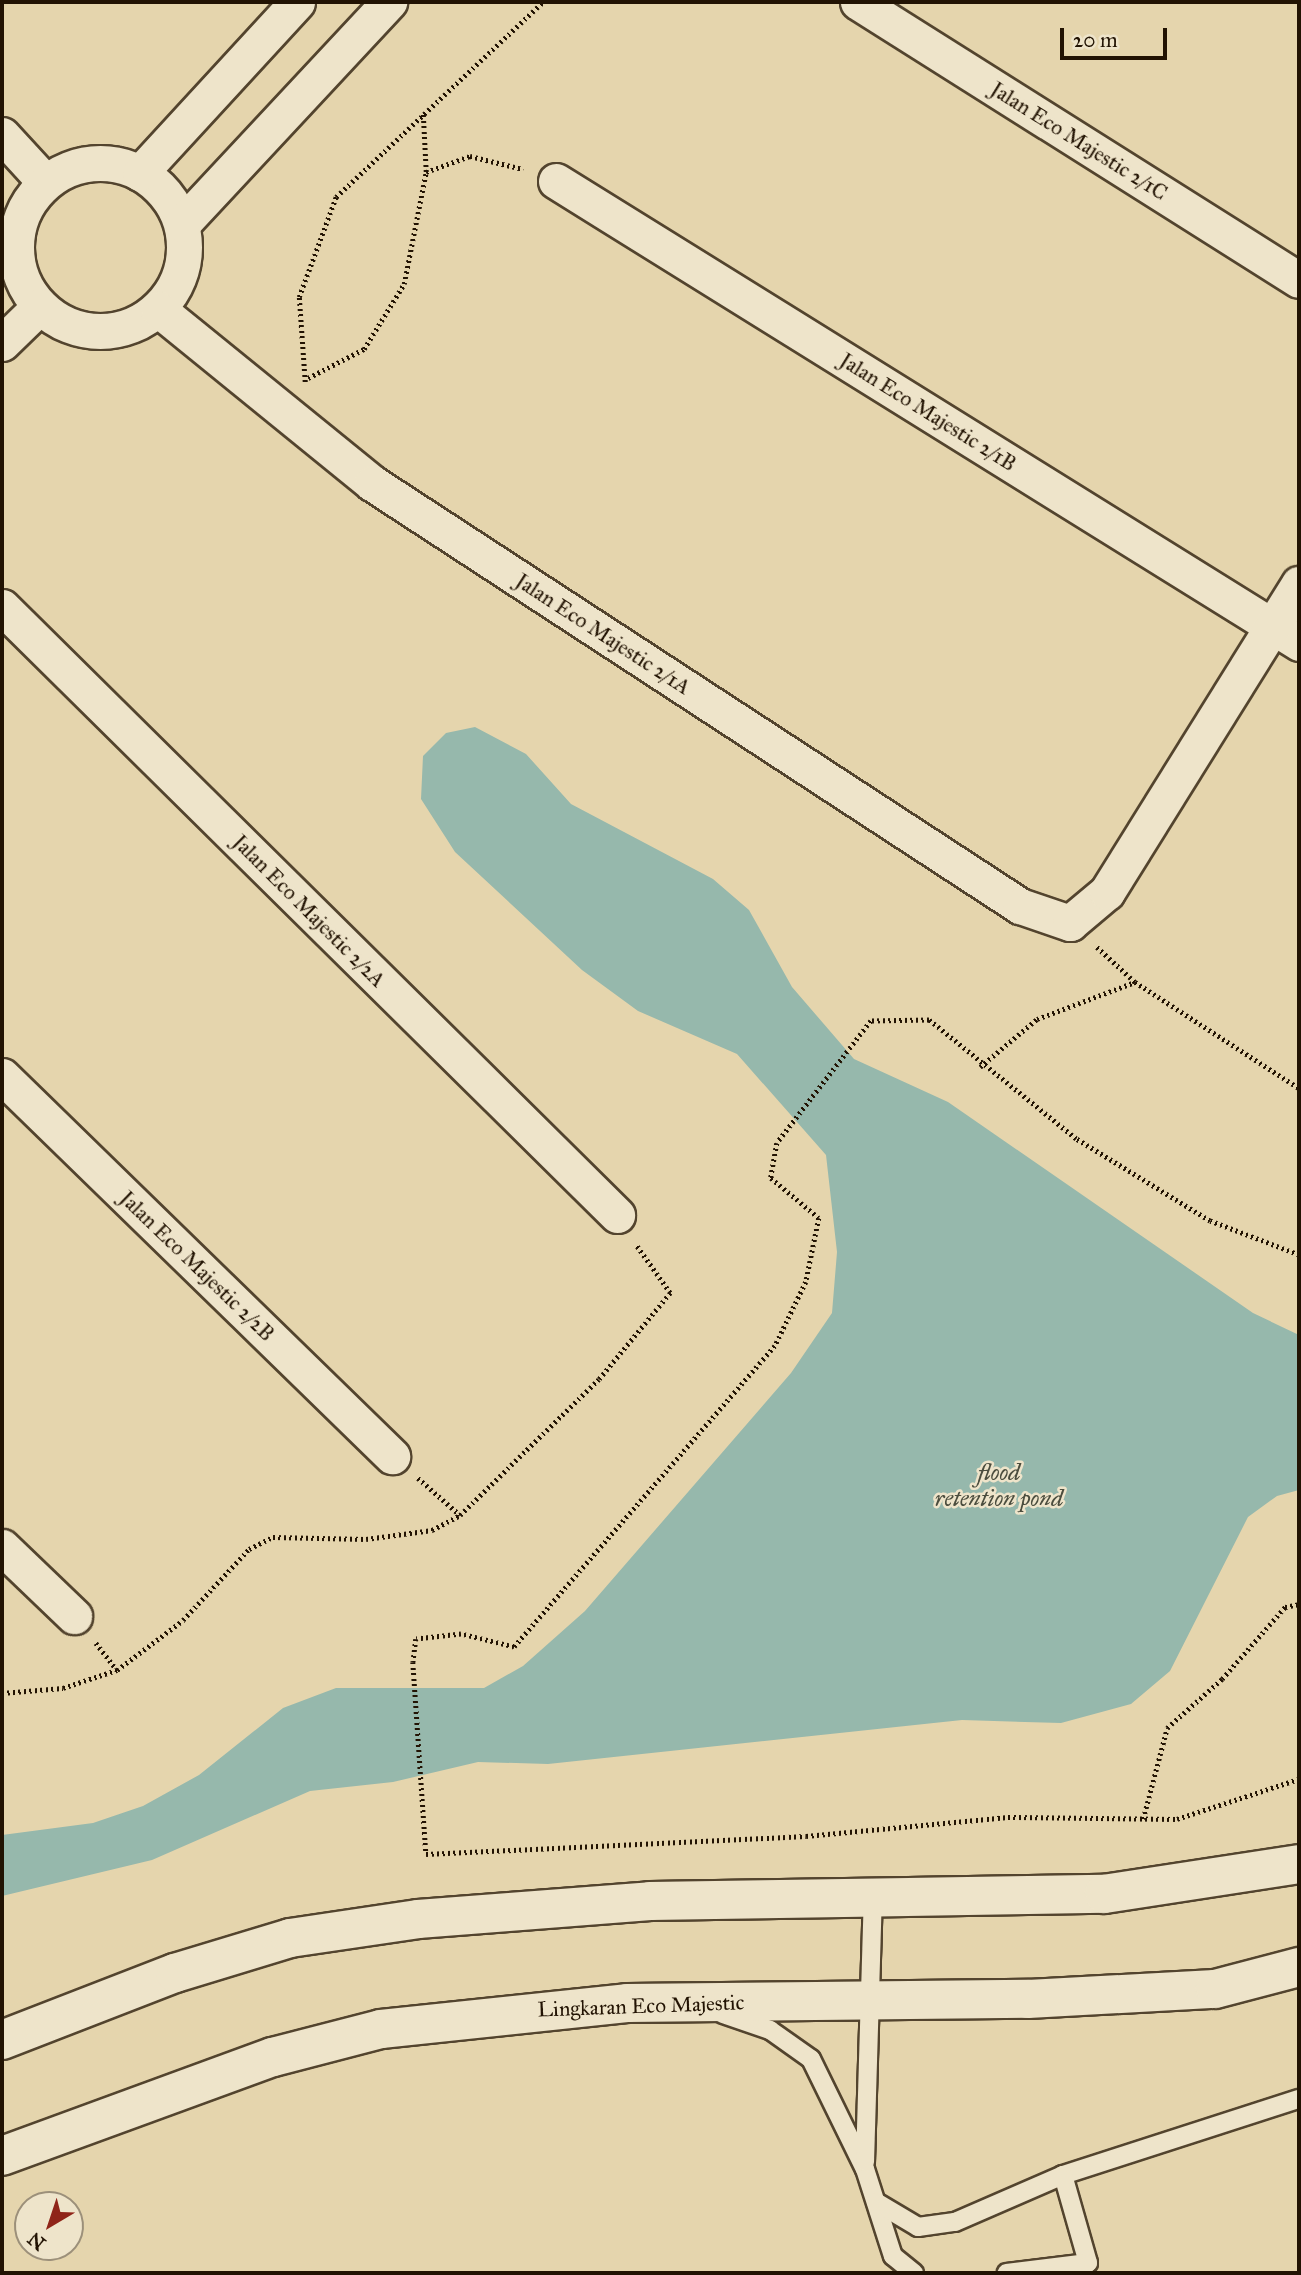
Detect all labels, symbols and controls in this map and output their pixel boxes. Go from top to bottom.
scale bar [1063,14,1170,58]
text: 20 m [1073,27,1118,53]
street label: Jalan Eco Majestic 2/1C [986,76,1172,206]
street label: Jalan Eco Majestic 2/1B [835,347,1021,477]
street label: Jalan Eco Majestic 2/1A [511,568,695,700]
street label: Jalan Eco Majestic 2/2A [227,829,391,993]
street label: Jalan Eco Majestic 2/2B [114,1186,280,1346]
water label: flood retention pond [935,1458,1063,1512]
street label: Lingkaran Eco Majestic [537,1990,745,2022]
north arrow [14,2191,84,2261]
text: N [23,2227,50,2255]

